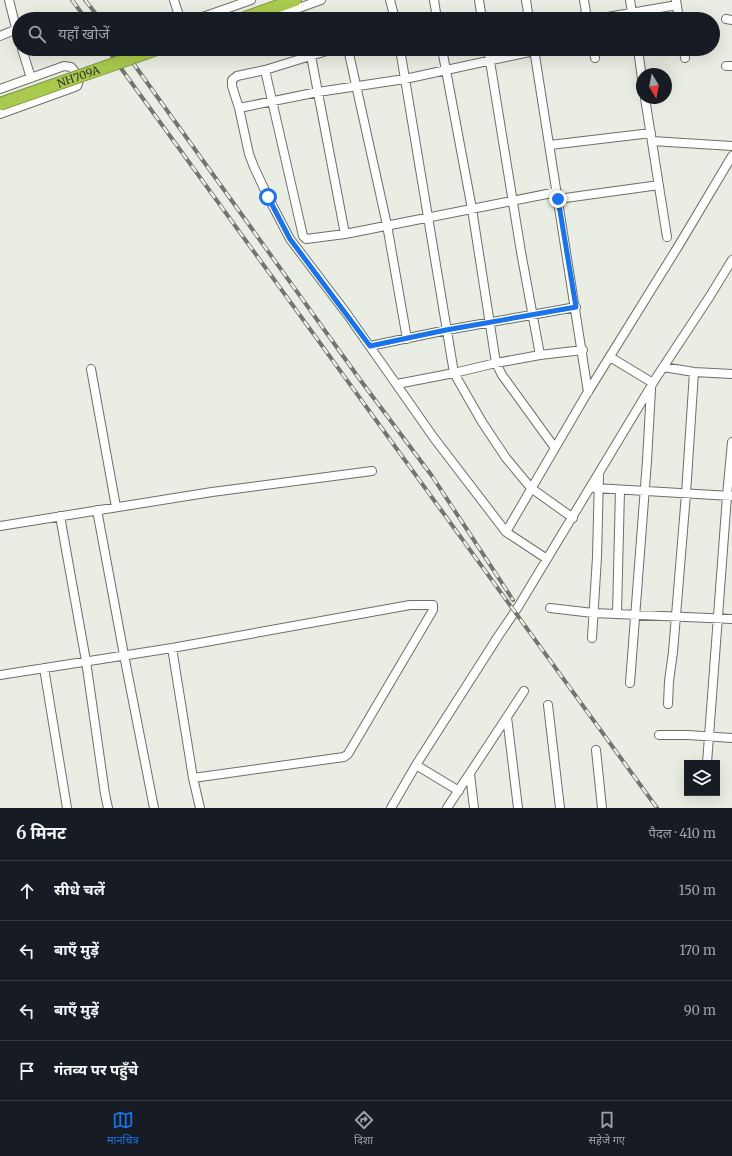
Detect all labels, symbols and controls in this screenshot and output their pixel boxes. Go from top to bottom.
search box [12,12,720,56]
icon: search [26,23,48,45]
text: यहाँ खोजें [58,24,109,43]
street label: NH709A [55,63,102,90]
north arrow [636,68,672,104]
route start [259,188,277,206]
route end [549,190,567,208]
map controls [684,760,720,796]
button: layers [684,760,720,796]
text: 6 मिनट [16,822,66,844]
text: पैदल · 410 m [649,825,716,842]
icon: ahead [16,880,38,902]
text: सीधे चलें [54,880,105,899]
text: 150 m [679,882,716,899]
icon: left [16,940,38,962]
text: बाएँ मुड़ें [54,940,99,959]
text: 170 m [679,942,716,959]
icon: left [16,1000,38,1022]
text: बाएँ मुड़ें [54,1000,99,1019]
text: 90 m [684,1002,716,1019]
icon: arrive [16,1060,38,1082]
text: गंतव्य पर पहुँचे [54,1060,138,1079]
tab: मानचित्र [107,1109,138,1148]
tab: दिशा [353,1109,375,1148]
tab: सहेजे गए [589,1109,625,1148]

